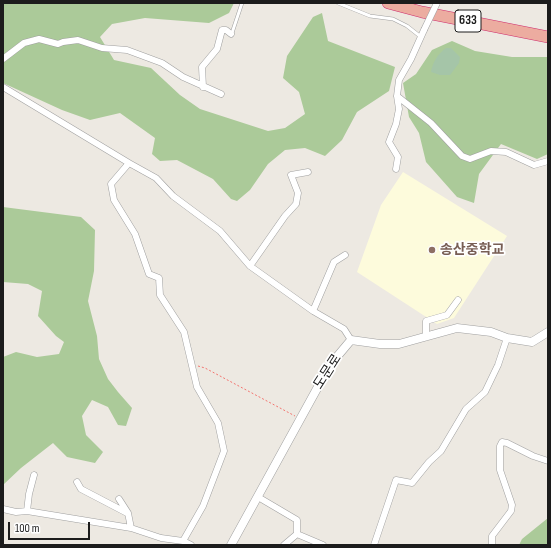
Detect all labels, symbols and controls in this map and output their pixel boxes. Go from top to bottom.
road number: 633 [455,10,481,32]
place label: 송산중학교 [440,242,504,258]
marker: 송산중학교 [427,245,437,255]
street label: 도문로 [310,351,346,393]
scale bar [10,514,92,540]
text: 100 m [15,521,40,536]

